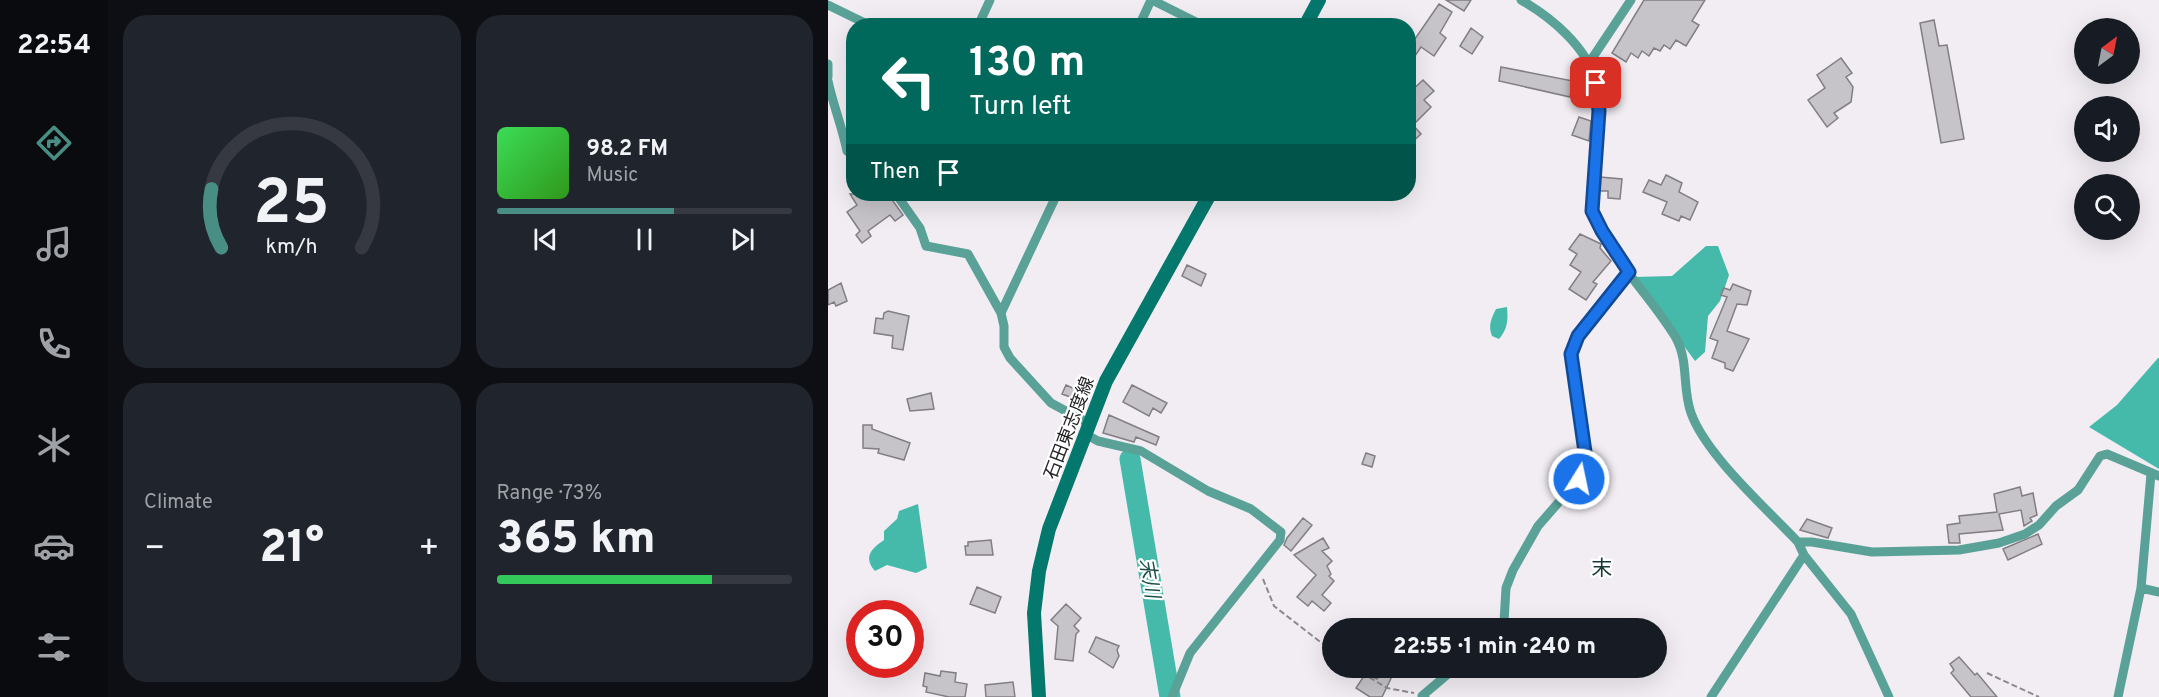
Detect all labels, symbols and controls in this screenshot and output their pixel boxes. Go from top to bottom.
north arrow [2074,18,2140,84]
map controls [2074,18,2140,240]
text: 22:54 [17,29,91,63]
text: 130 m [969,38,1085,91]
icon: left [870,42,948,120]
pin [1570,57,1621,108]
icon: arrive [1579,66,1612,99]
text: Turn left [969,90,1071,124]
button: sound [2074,96,2140,162]
icon: directions [33,122,75,164]
text: 98.2 FM [587,136,668,163]
icon: arrive [932,156,965,189]
text: Then [870,159,920,186]
text: Music [587,163,638,189]
text: 25 [254,168,330,247]
button: search [2074,174,2140,240]
icon: music [33,223,75,265]
icon: previous [529,223,562,256]
icon: pause [628,223,661,256]
icon: next [726,223,759,256]
text: km/h [266,235,318,262]
icon: phone [33,323,75,365]
street label: 石田東志度線 [1040,374,1100,483]
icon: climate [33,424,75,466]
position arrow [1547,447,1611,511]
text: Range · 73% [497,481,602,507]
text: Climate [144,490,213,516]
text: 365 km [497,512,656,569]
text: 21° [259,521,324,578]
icon: car [33,525,75,567]
text: − [144,529,165,571]
text: + [418,529,439,571]
water label: 末川 [1132,556,1165,602]
district label: 末 [1592,556,1613,583]
speed limit sign: 30 [846,600,924,678]
icon: filters [33,626,75,668]
text: 22:55 · 1 min · 240 m [1393,634,1596,661]

